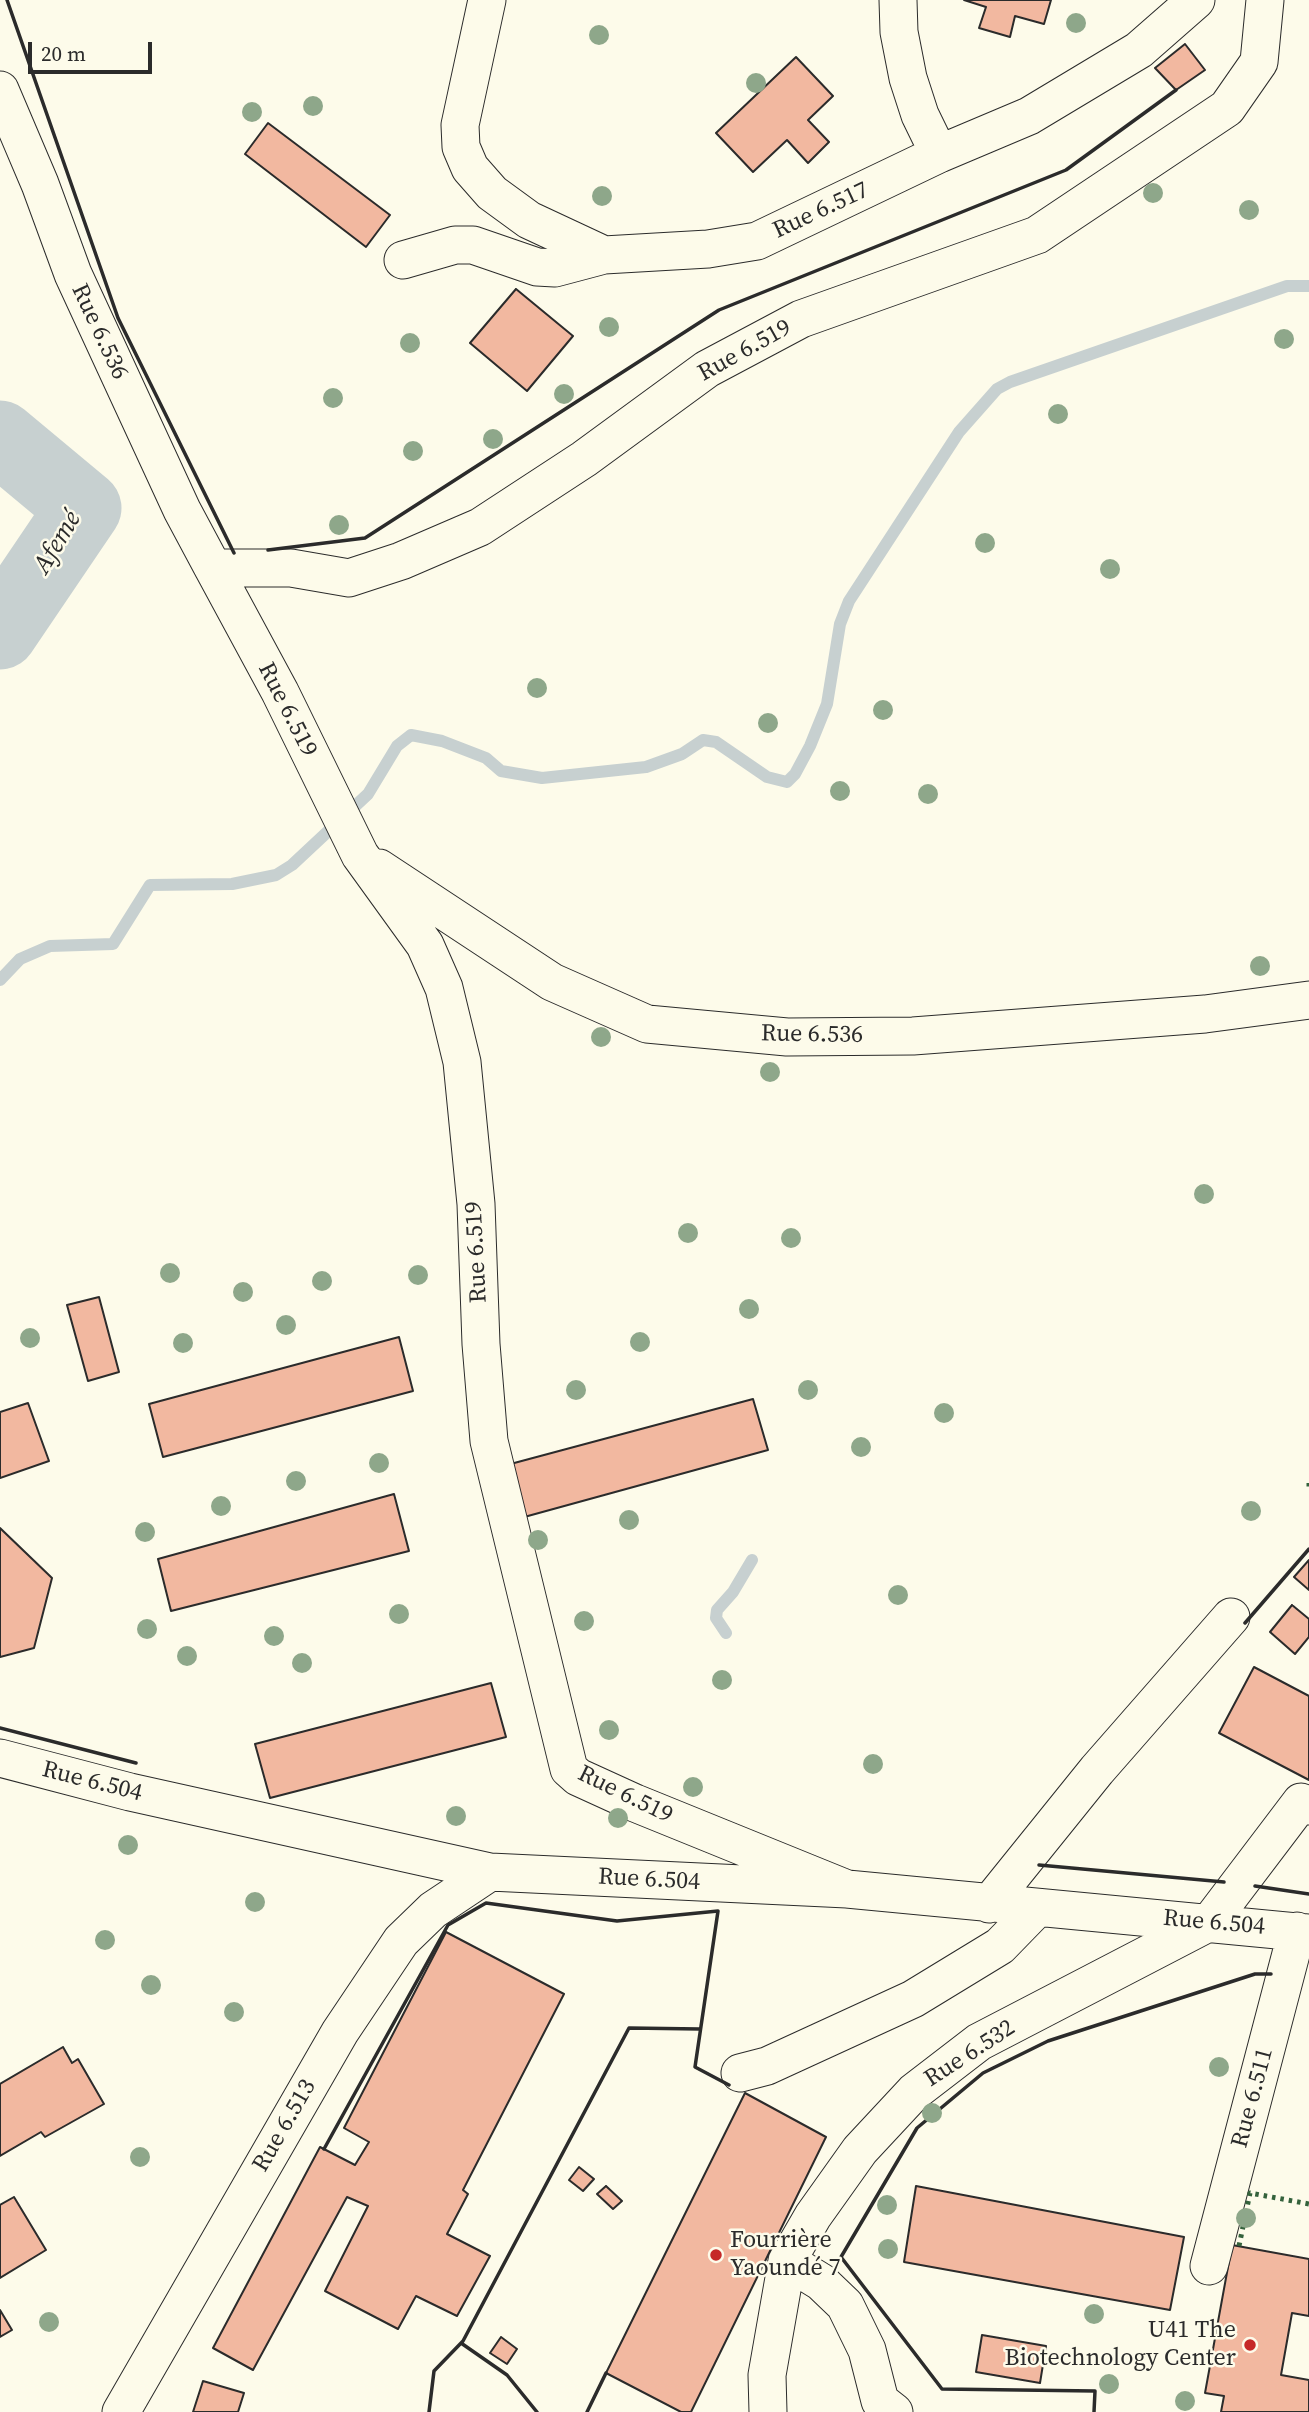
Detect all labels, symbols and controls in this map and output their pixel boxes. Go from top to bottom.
scale bar [32,28,156,72]
text: 20 m [41,39,86,68]
street label: Rue 6.517 [769,176,873,246]
street label: Rue 6.536 [64,280,134,384]
street label: Rue 6.519 [693,314,797,388]
water label: Afemé [27,506,89,580]
street label: Rue 6.519 [251,658,323,762]
street label: Rue 6.536 [761,1020,863,1050]
street label: Rue 6.519 [460,1200,494,1304]
street label: Rue 6.504 [39,1756,145,1808]
street label: Rue 6.519 [573,1760,677,1830]
street label: Rue 6.504 [597,1863,701,1897]
street label: Rue 6.504 [1162,1904,1266,1942]
street label: Rue 6.532 [919,2014,1021,2094]
street label: Rue 6.511 [1226,2045,1280,2151]
street label: Rue 6.513 [247,2075,323,2177]
place label: Fourrière Yaoundé 7 [730,2227,840,2283]
marker: Fourrière Yaoundé 7 [708,2247,724,2263]
place label: U41 The Biotechnology Center [1005,2317,1236,2373]
marker: U41 The Biotechnology Center [1242,2337,1258,2353]

